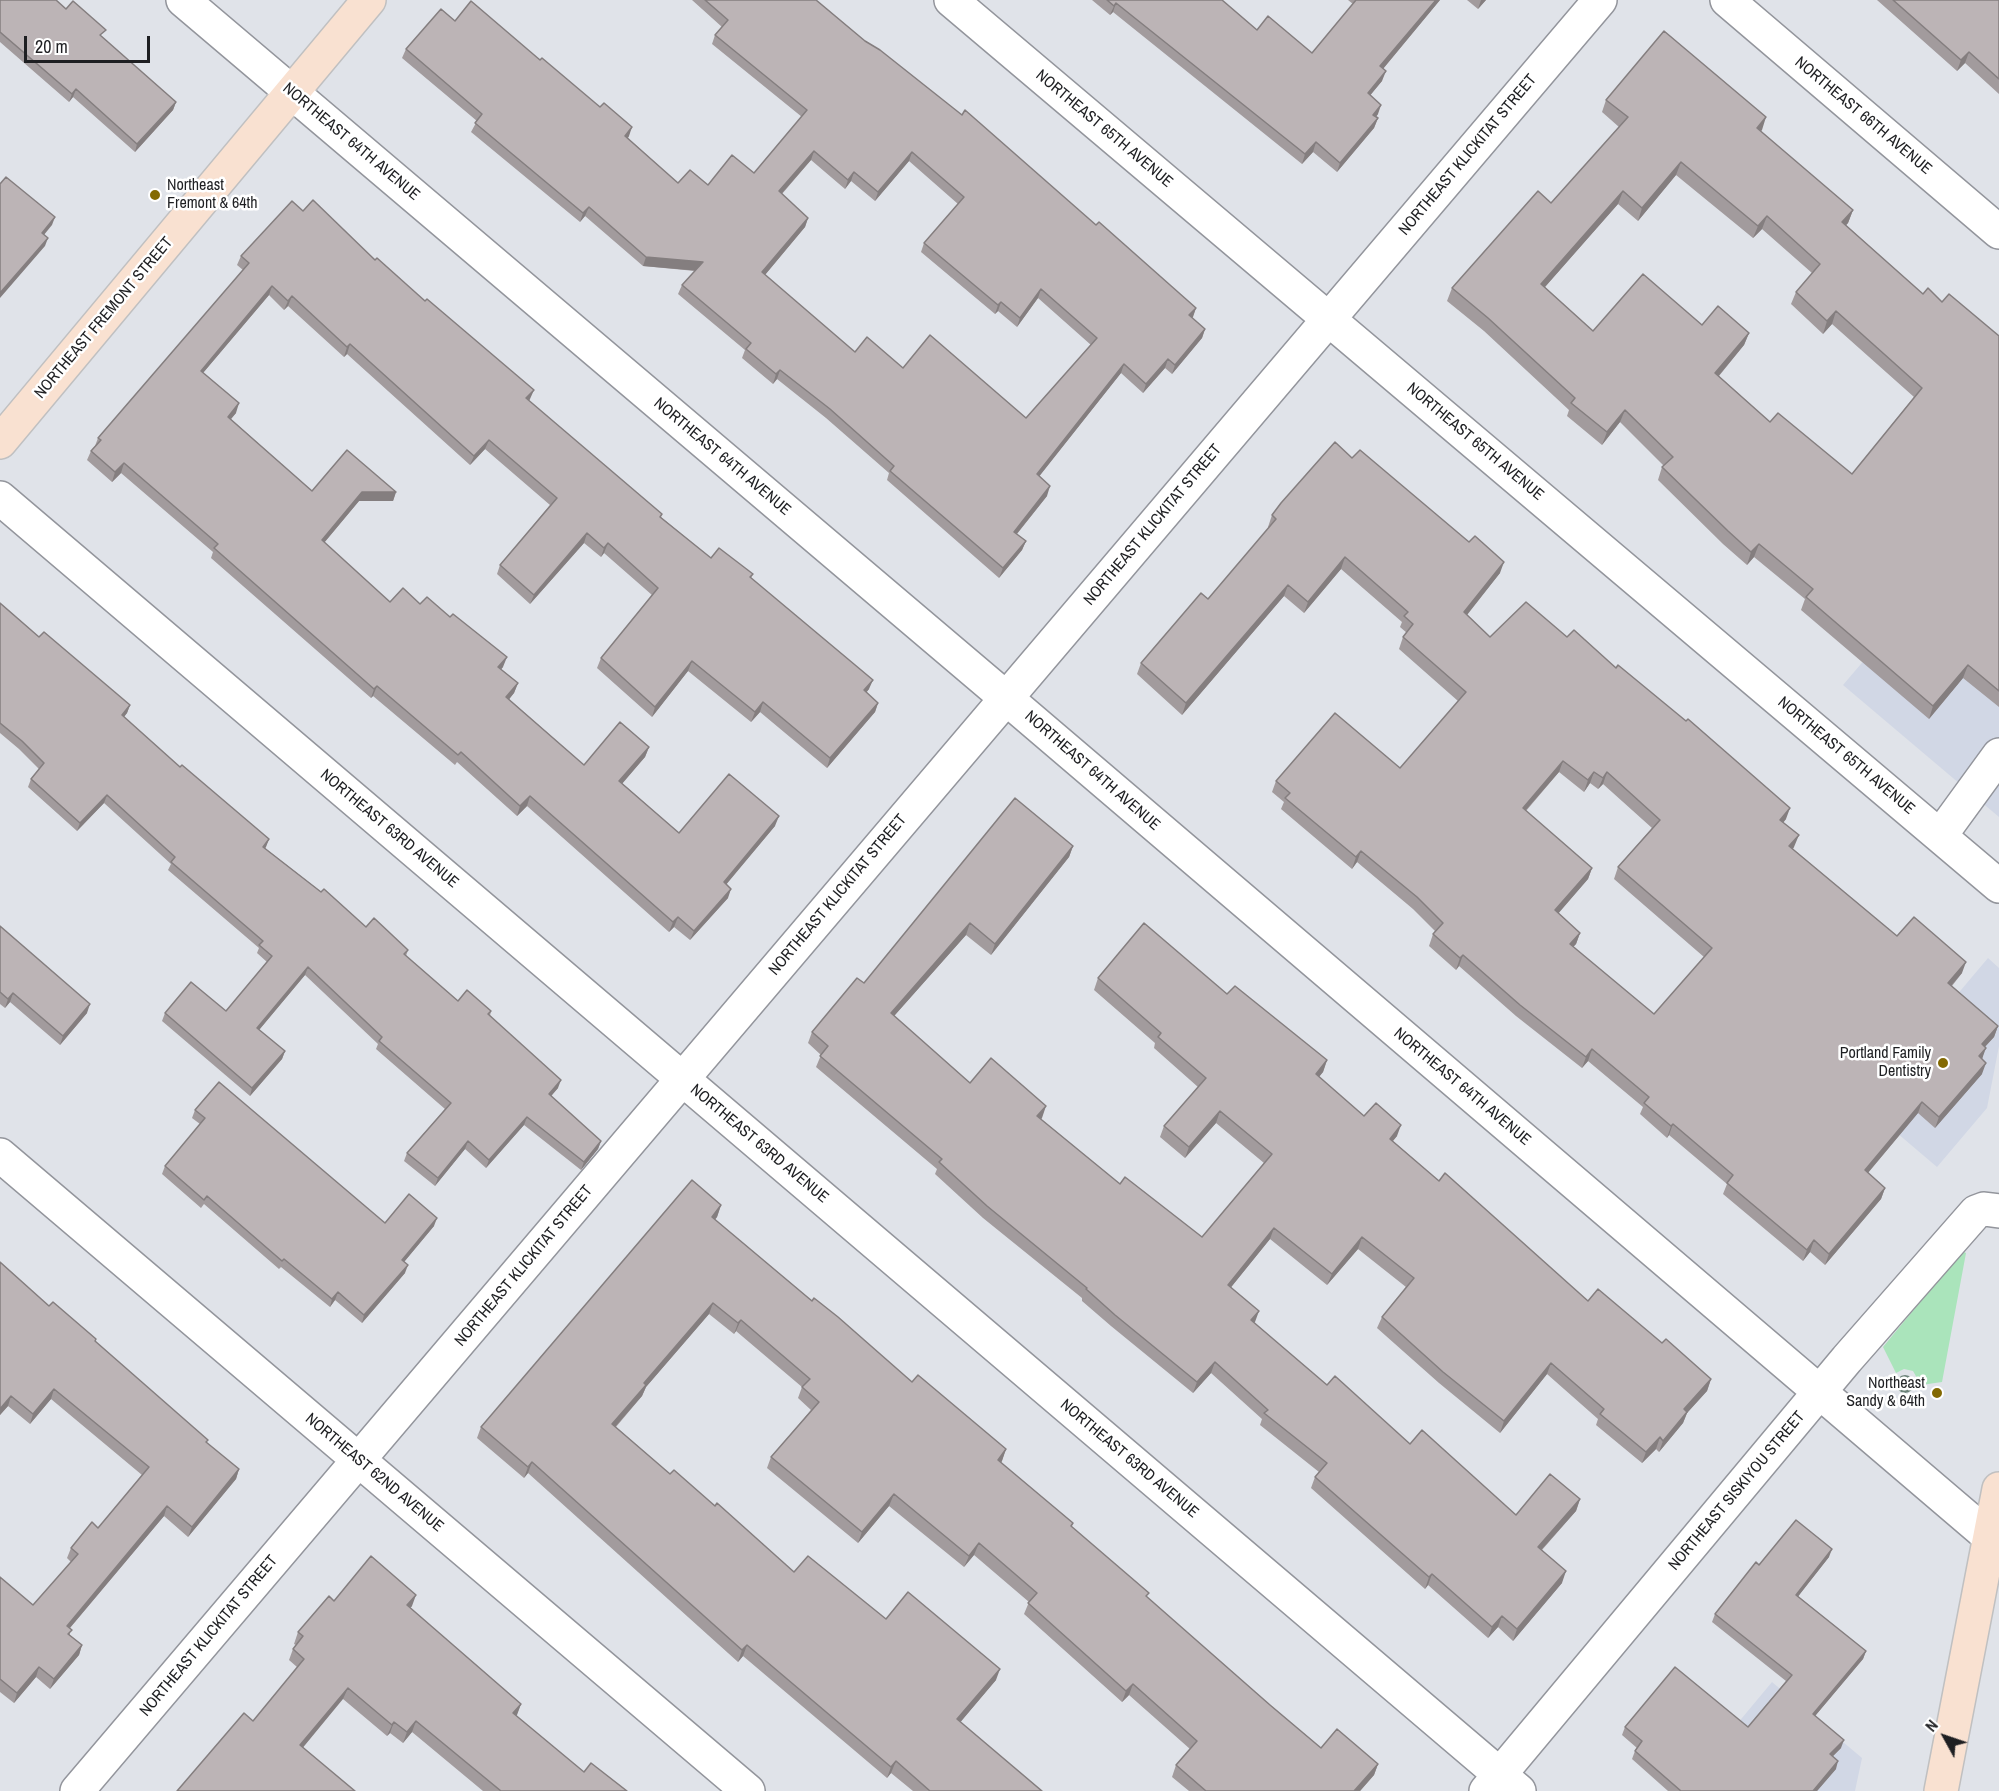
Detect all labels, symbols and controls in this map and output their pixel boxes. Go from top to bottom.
scale bar [27,24,153,62]
text: 20 m [35,34,68,59]
street label: NORTHEAST 66TH AVENUE [1791,53,1935,179]
street label: NORTHEAST 65TH AVENUE [1032,66,1176,192]
street label: NORTHEAST KLICKITAT STREET [1395,71,1541,239]
street label: NORTHEAST 64TH AVENUE [279,79,423,205]
place label: Northeast Fremont & 64th [167,176,257,214]
marker: Northeast Fremont & 64th [148,188,162,202]
street label: NORTHEAST FREMONT STREET [31,233,177,403]
street label: NORTHEAST 65TH AVENUE [1403,379,1547,505]
street label: NORTHEAST 64TH AVENUE [650,394,794,520]
street label: NORTHEAST KLICKITAT STREET [1080,441,1226,609]
street label: NORTHEAST 65TH AVENUE [1774,693,1918,819]
street label: NORTHEAST 64TH AVENUE [1020,707,1164,835]
street label: NORTHEAST 63RD AVENUE [316,766,462,892]
street label: NORTHEAST KLICKITAT STREET [765,811,911,979]
street label: NORTHEAST 64TH AVENUE [1390,1024,1534,1150]
place label: Portland Family Dentistry [1840,1044,1931,1082]
marker: Portland Family Dentistry [1936,1056,1950,1070]
street label: NORTHEAST 63RD AVENUE [686,1081,832,1207]
street label: NORTHEAST KLICKITAT STREET [451,1182,597,1350]
place label: Northeast Sandy & 64th [1846,1374,1925,1412]
marker: Northeast Sandy & 64th [1930,1386,1944,1400]
street label: NORTHEAST 63RD AVENUE [1056,1396,1202,1522]
street label: NORTHEAST SISKIYOU STREET [1665,1408,1809,1574]
street label: NORTHEAST 62ND AVENUE [301,1410,447,1536]
street label: NORTHEAST KLICKITAT STREET [136,1552,282,1720]
north arrow [1915,1707,1975,1767]
text: N [1920,1715,1943,1736]

